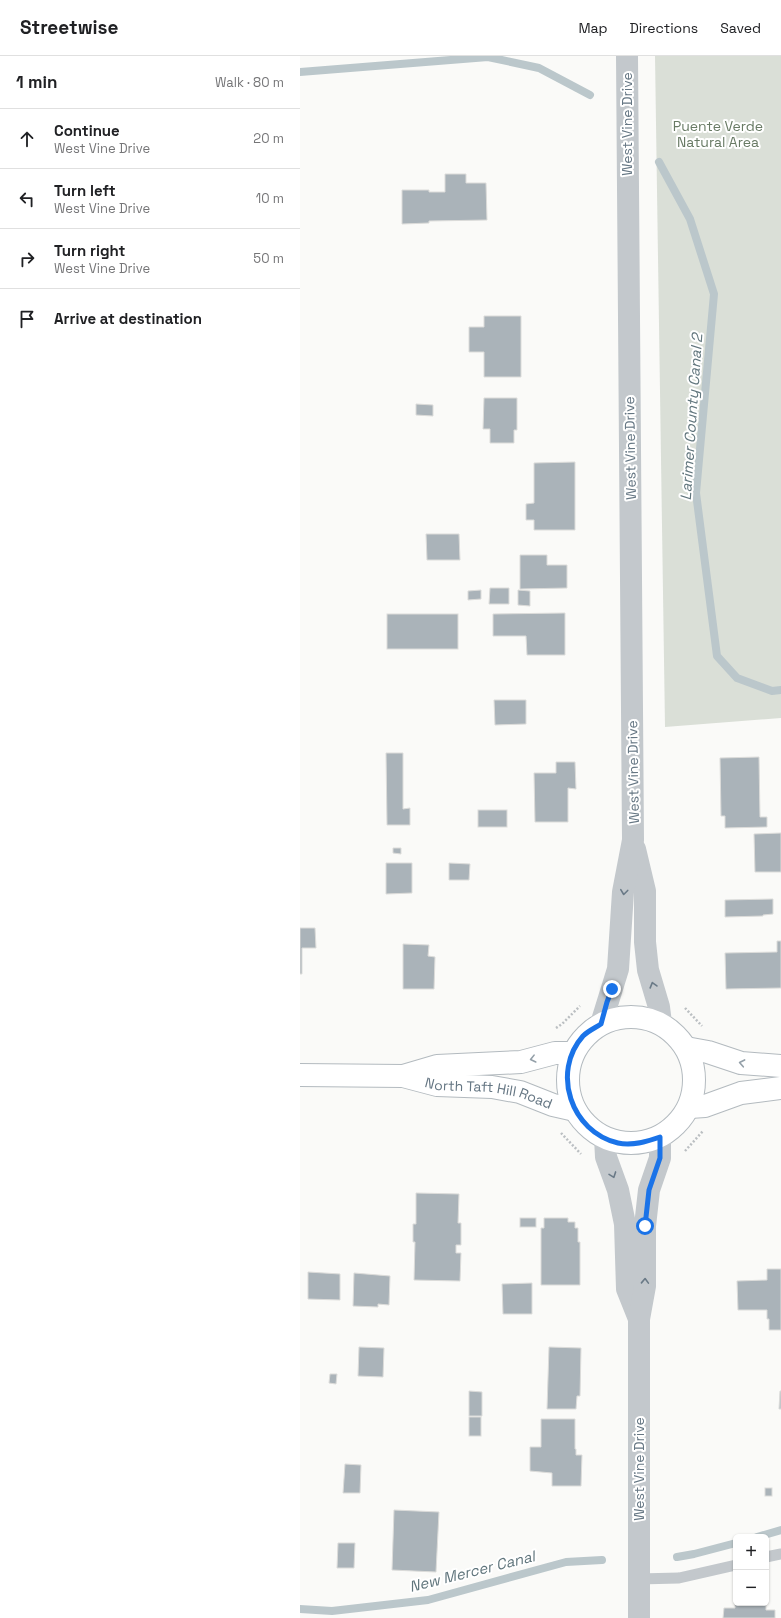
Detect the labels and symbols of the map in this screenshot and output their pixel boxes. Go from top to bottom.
street label: West Vine Drive [618,72,636,176]
park label: Puente Verde Natural Area [673,117,763,151]
water label: Larimer County Canal 2 [676,331,706,501]
street label: West Vine Drive [620,396,640,500]
street label: West Vine Drive [623,720,643,824]
one-way arrow [620,889,629,895]
route end [603,980,621,998]
one-way arrow [649,982,657,988]
one-way arrow [530,1054,537,1063]
one-way arrow [739,1059,745,1067]
street label: North Taft Hill Road [423,1073,555,1113]
one-way arrow [608,1172,616,1179]
route start [636,1217,654,1235]
one-way arrow [641,1278,649,1284]
street label: West Vine Drive [630,1417,648,1521]
water label: New Mercer Canal [407,1546,539,1596]

